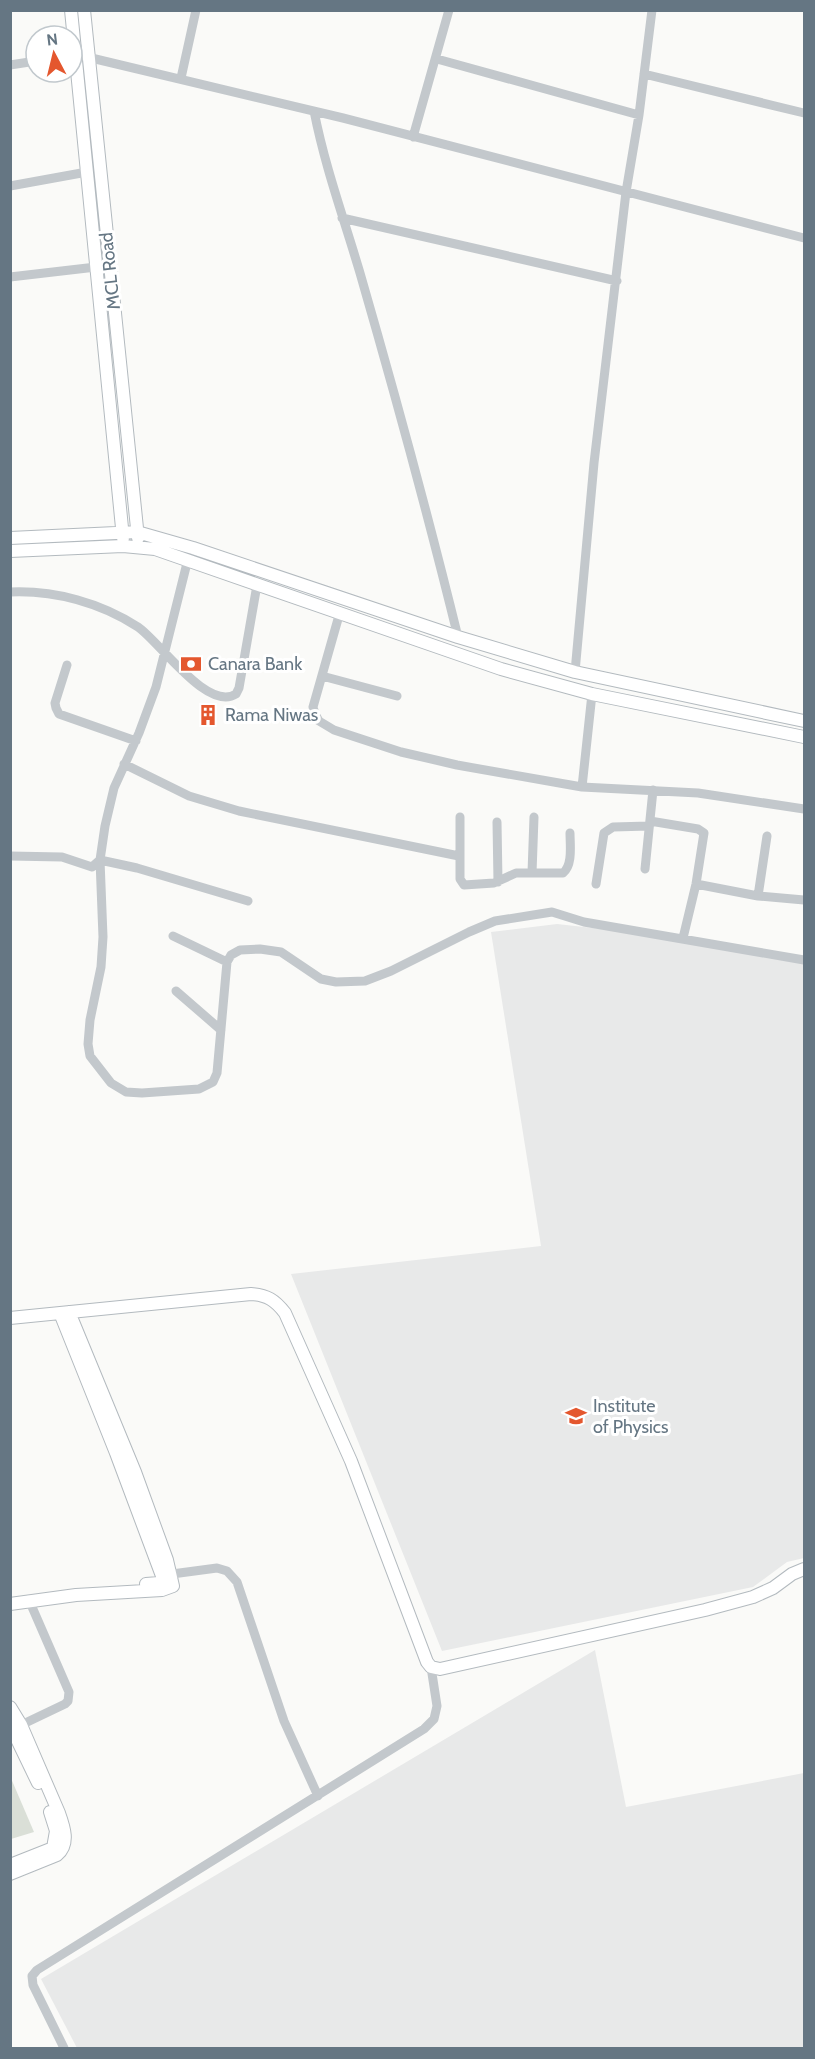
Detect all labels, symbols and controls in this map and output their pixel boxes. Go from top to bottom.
north arrow [24,24,84,84]
text: N [45,29,59,50]
street label: MCL Road [95,231,125,311]
bank icon: Canara Bank [179,652,203,676]
place label: Canara Bank [208,653,303,675]
building icon: Rama Niwas [196,703,220,727]
place label: Rama Niwas [225,704,318,726]
place label: Institute of Physics [593,1395,668,1438]
school or university icon: Institute of Physics [564,1404,588,1428]

